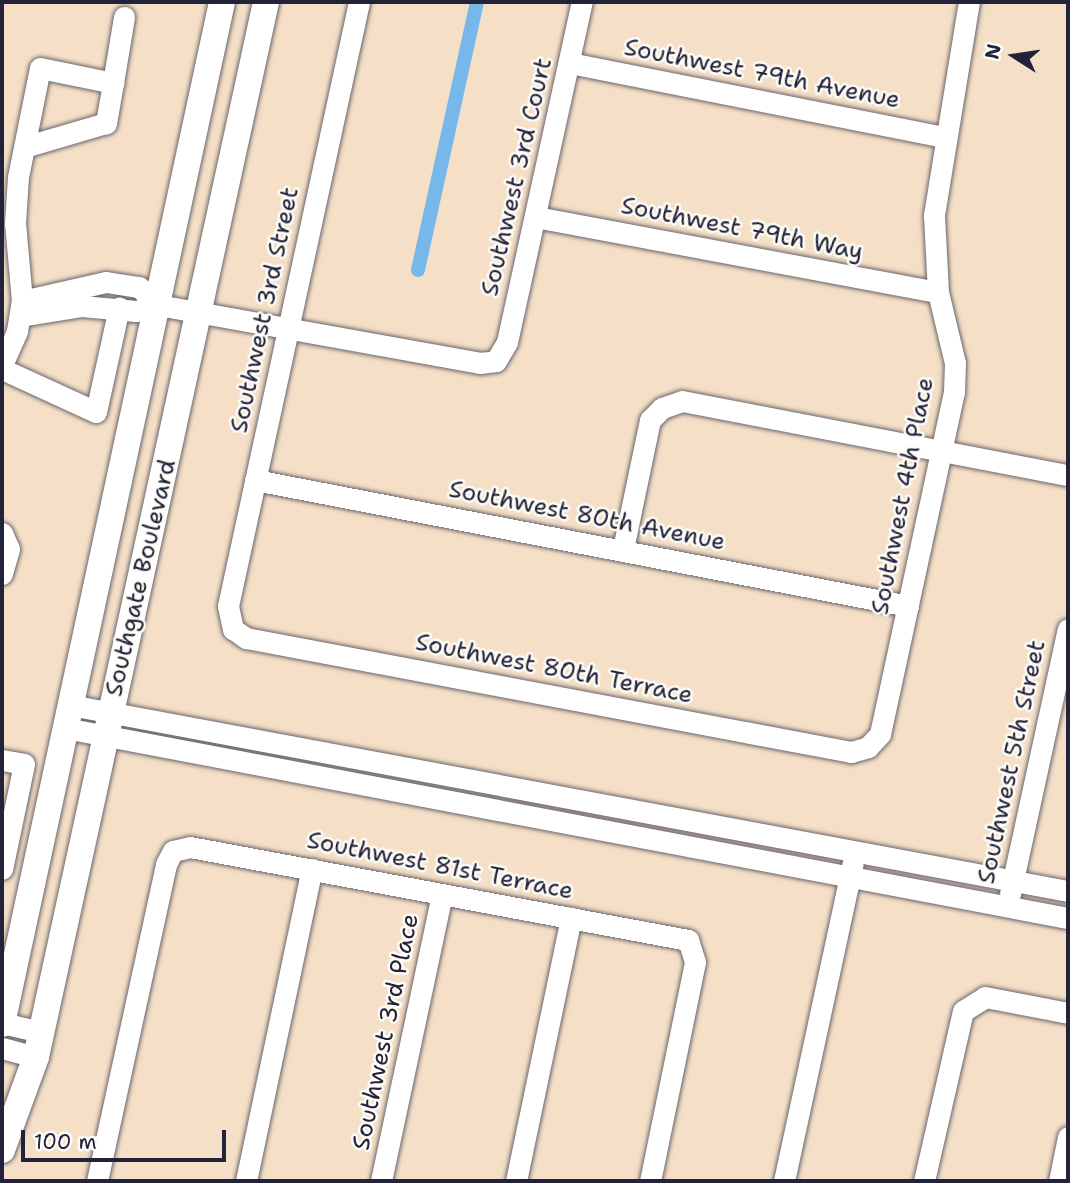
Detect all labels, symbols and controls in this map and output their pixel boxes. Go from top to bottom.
north arrow [979,21,1049,91]
street label: Southwest 79th Avenue [622,33,902,115]
text: N [979,42,1007,61]
street label: Southwest 3rd Court [476,55,558,299]
street label: Southwest 3rd Street [225,185,305,435]
street label: Southwest 79th Way [619,191,865,267]
street label: Southwest 4th Place [866,375,940,617]
street label: Southgate Boulevard [100,457,182,699]
street label: Southwest 80th Avenue [446,475,728,557]
street label: Southwest 80th Terrace [413,628,695,710]
street label: Southwest 5th Street [972,638,1052,886]
street label: Southwest 81st Terrace [305,826,575,906]
street label: Southwest 3rd Place [347,911,425,1153]
scale bar [24,1116,229,1160]
text: 100 m [34,1128,97,1156]

